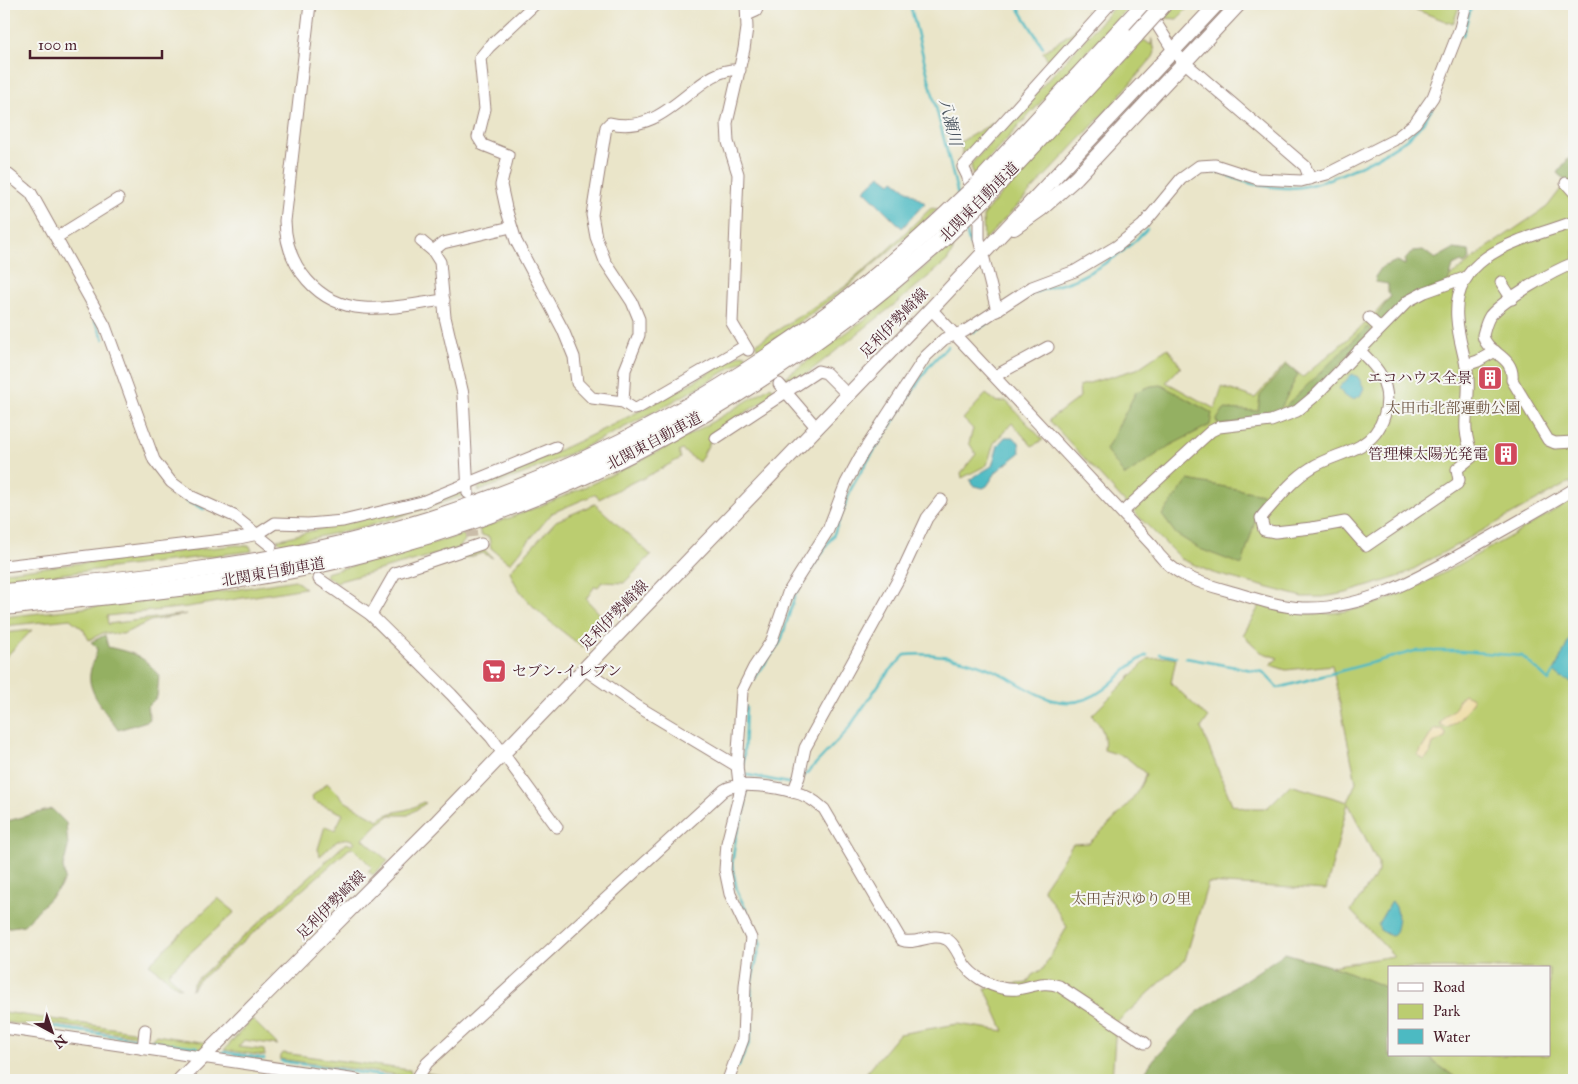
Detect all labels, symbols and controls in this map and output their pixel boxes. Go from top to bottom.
scale bar [30,28,162,60]
text: 100 m [38,36,78,54]
water label: 八瀬川 [935,97,966,150]
street label: 北関東自動車道 [936,159,1022,245]
street label: 足利伊勢崎線 [856,284,932,362]
building icon: エコハウス全景 [1477,365,1503,391]
place label: エコハウス全景 [1367,369,1472,387]
park label: 太田市北部運動公園 [1385,399,1521,417]
street label: 北関東自動車道 [603,408,705,474]
building icon: 管理棟太陽光発電 [1493,441,1519,467]
place label: 管理棟太陽光発電 [1368,445,1488,463]
street label: 北関東自動車道 [220,554,326,590]
street label: 足利伊勢崎線 [576,576,652,654]
supermarket icon: セブン-イレブン [481,658,507,684]
place label: セブン-イレブン [512,662,622,680]
street label: 足利伊勢崎線 [293,867,369,943]
park label: 太田吉沢ゆりの里 [1071,890,1191,908]
legend [1388,966,1550,1056]
text: Road [1433,978,1465,996]
text: Park [1433,1002,1460,1020]
north arrow [28,1006,78,1056]
text: Water [1433,1028,1470,1046]
text: N [50,1031,70,1052]

